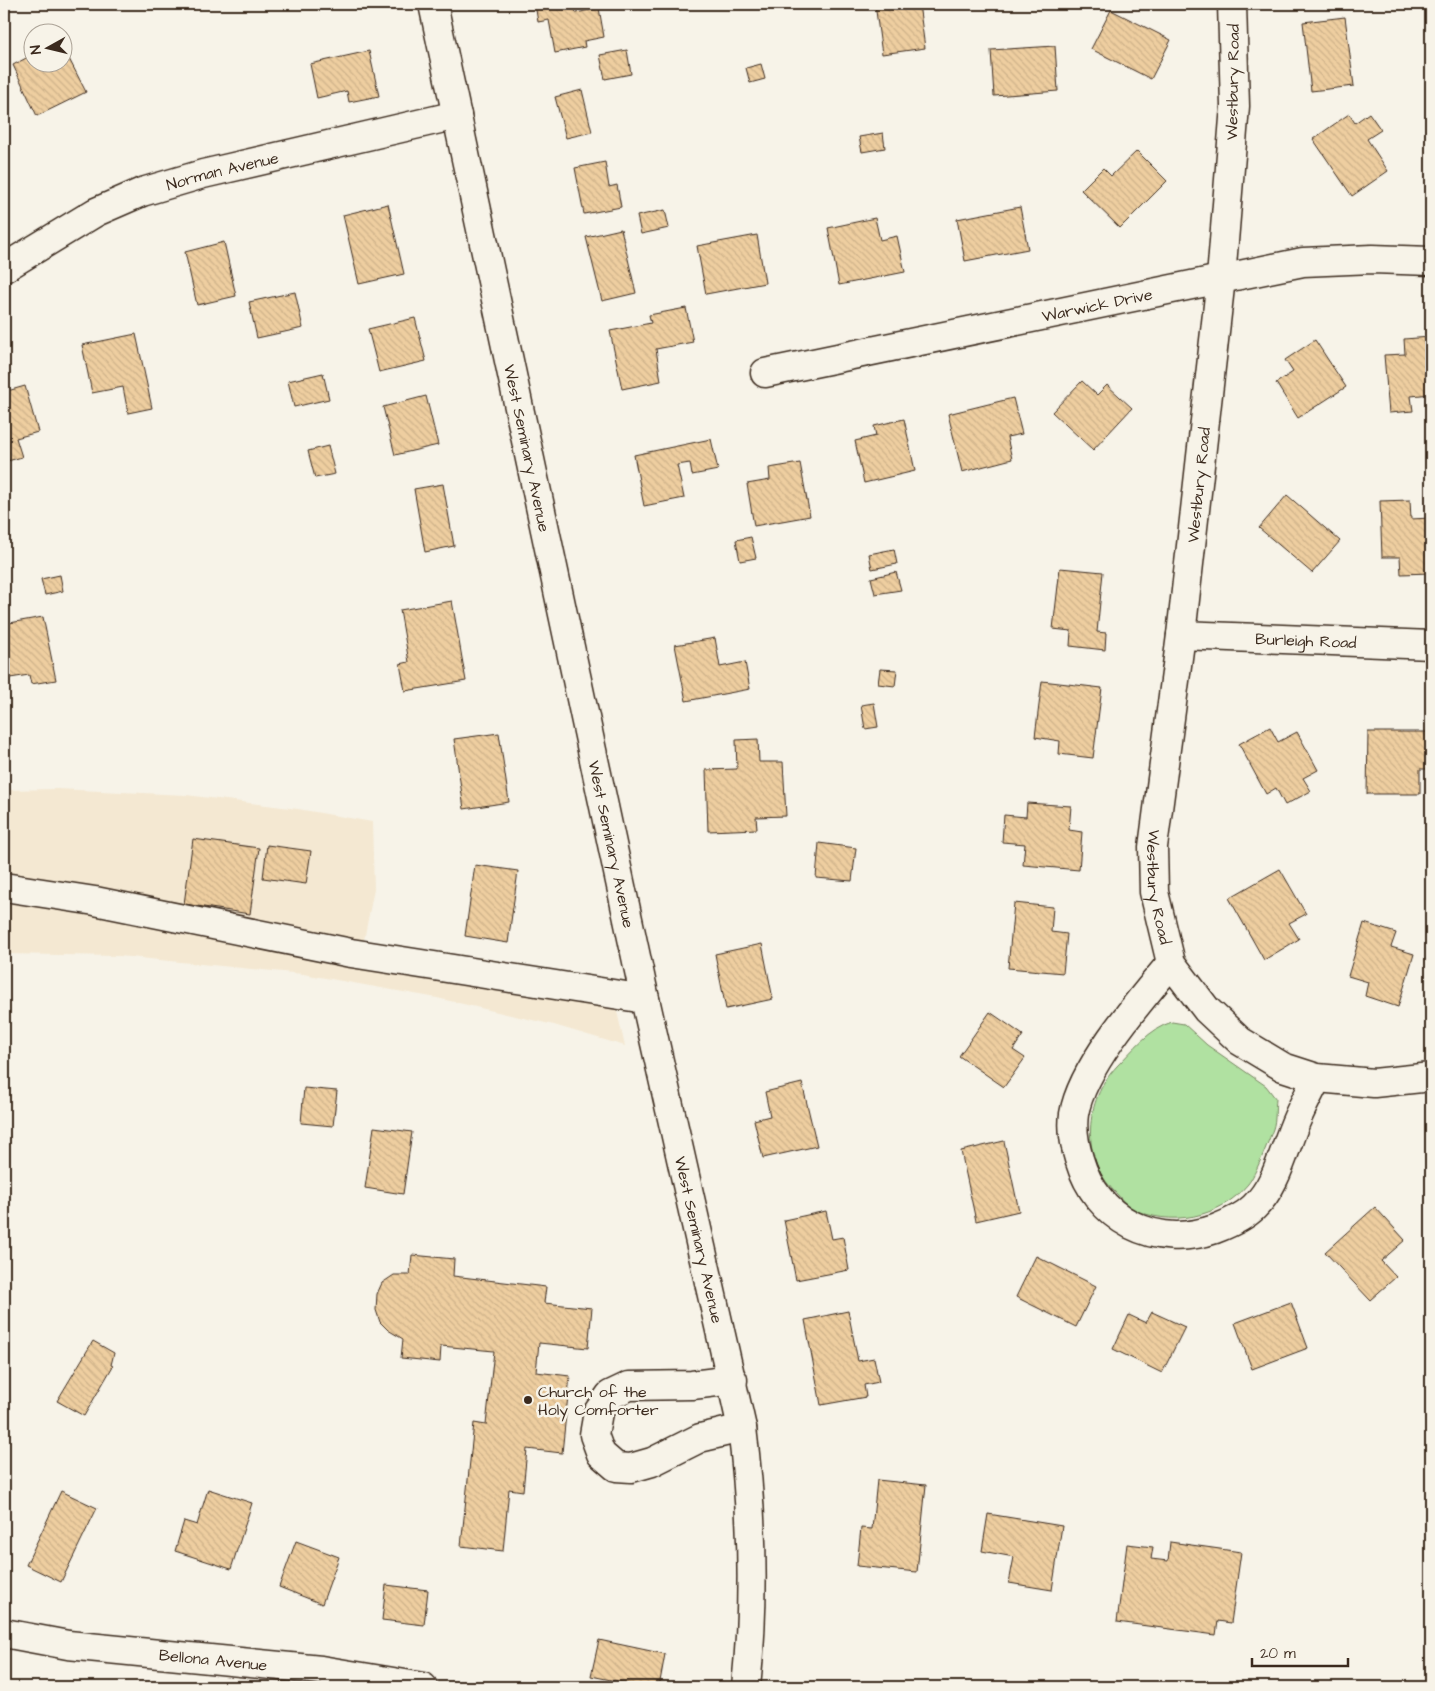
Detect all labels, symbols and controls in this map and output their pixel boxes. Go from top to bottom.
north arrow [22,22,72,72]
street label: Westbury Road [1221,24,1246,140]
text: N [26,44,47,55]
street label: Norman Avenue [164,147,281,196]
street label: Warwick Drive [1040,283,1155,328]
street label: West Seminary Avenue [498,363,555,534]
street label: Westbury Road [1182,426,1217,544]
street label: Burleigh Road [1255,628,1357,654]
street label: West Seminary Avenue [582,759,640,930]
street label: Westbury Road [1141,828,1176,947]
street label: West Seminary Avenue [669,1154,728,1326]
place label: Church of the Holy Comforter [538,1381,659,1422]
marker: Church of the Holy Comforter [522,1394,534,1406]
scale bar [1252,1636,1349,1668]
text: 20 m [1260,1643,1296,1664]
street label: Bellona Avenue [158,1644,269,1677]

